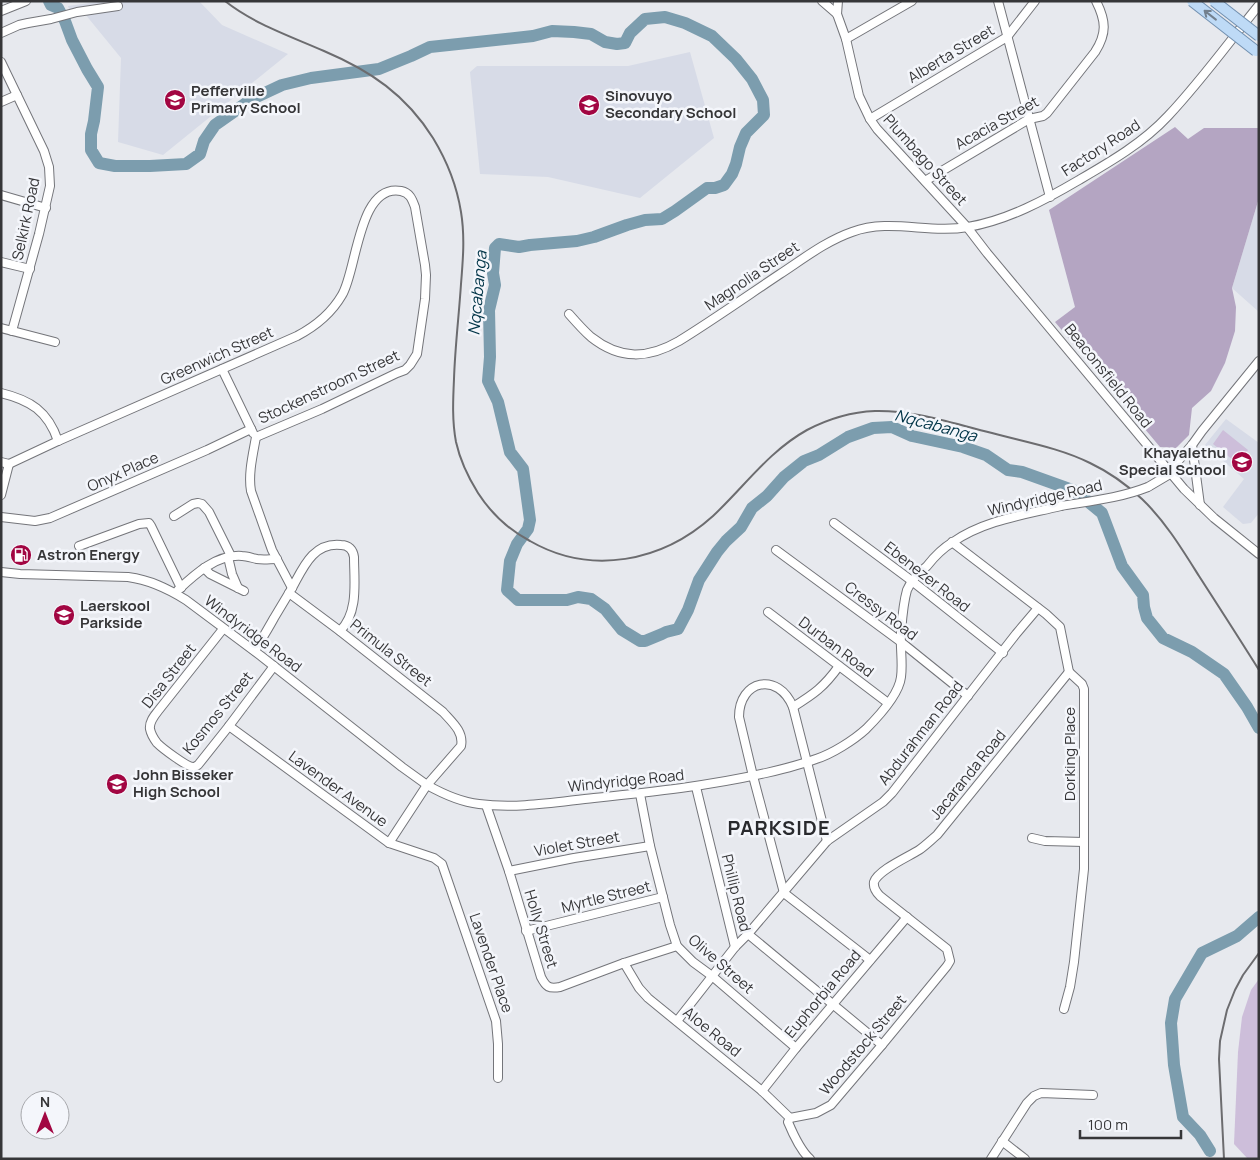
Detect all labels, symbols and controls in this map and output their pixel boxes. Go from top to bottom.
one-way arrow [1204,10,1217,21]
street label: Alberta Street [904,19,998,88]
place label: Pefferville Primary School [191,80,301,118]
place label: Sinovuyo Secondary School [605,85,736,123]
school or university icon: Pefferville Primary School [163,88,187,112]
street label: Acacia Street [951,91,1043,154]
school or university icon: Sinovuyo Secondary School [577,93,601,117]
street label: Plumbago Street [879,109,972,210]
street label: Factory Road [1057,114,1144,181]
street label: Selkirk Road [7,176,44,262]
street label: Magnolia Street [700,236,803,315]
water label: Nqcabanga [462,249,492,336]
street label: Beaconsfield Road [1060,319,1157,432]
street label: Greenwich Street [157,321,276,390]
street label: Stockenstroom Street [255,345,403,429]
water label: Nqcabanga [892,403,981,447]
place label: Khayalethu Special School [1119,442,1226,480]
street label: Onyx Place [84,446,162,497]
school or university icon: Khayalethu Special School [1230,450,1254,474]
street label: Windyridge Road [986,474,1104,521]
street label: Ebenezer Road [880,536,975,617]
fuel station icon: Astron Energy [9,543,33,567]
place label: Astron Energy [37,544,140,565]
street label: Cressy Road [840,576,922,645]
street label: Windyridge Road [200,590,306,677]
place label: Laerskool Parkside [80,595,150,633]
school or university icon: Laerskool Parkside [52,603,76,627]
street label: Durban Road [794,611,878,682]
street label: Primula Street [346,614,437,691]
street label: Disa Street [137,639,201,712]
street label: Kosmos Street [178,667,258,759]
street label: Abdurahman Road [873,676,968,789]
street label: Dorking Place [1059,707,1080,801]
street label: Jacaranda Road [925,725,1010,824]
street label: Lavender Avenue [284,745,392,832]
place label: John Bisseker High School [133,764,233,802]
street label: Windyridge Road [567,764,685,797]
school or university icon: John Bisseker High School [105,772,129,796]
district label: PARKSIDE [727,814,831,841]
street label: Violet Street [533,826,621,861]
street label: Phillip Road [717,852,756,934]
street label: Myrtle Street [559,875,653,918]
street label: Holly Street [520,887,563,971]
street label: Lavender Place [465,910,518,1016]
street label: Olive Street [684,929,759,998]
street label: Euphorbia Road [780,945,866,1042]
street label: Woodstock Street [814,990,911,1099]
street label: Aloe Road [679,1002,746,1062]
north arrow [20,1090,70,1140]
text: N [40,1092,50,1111]
scale bar [1080,1108,1181,1140]
text: 100 m [1088,1114,1128,1135]

